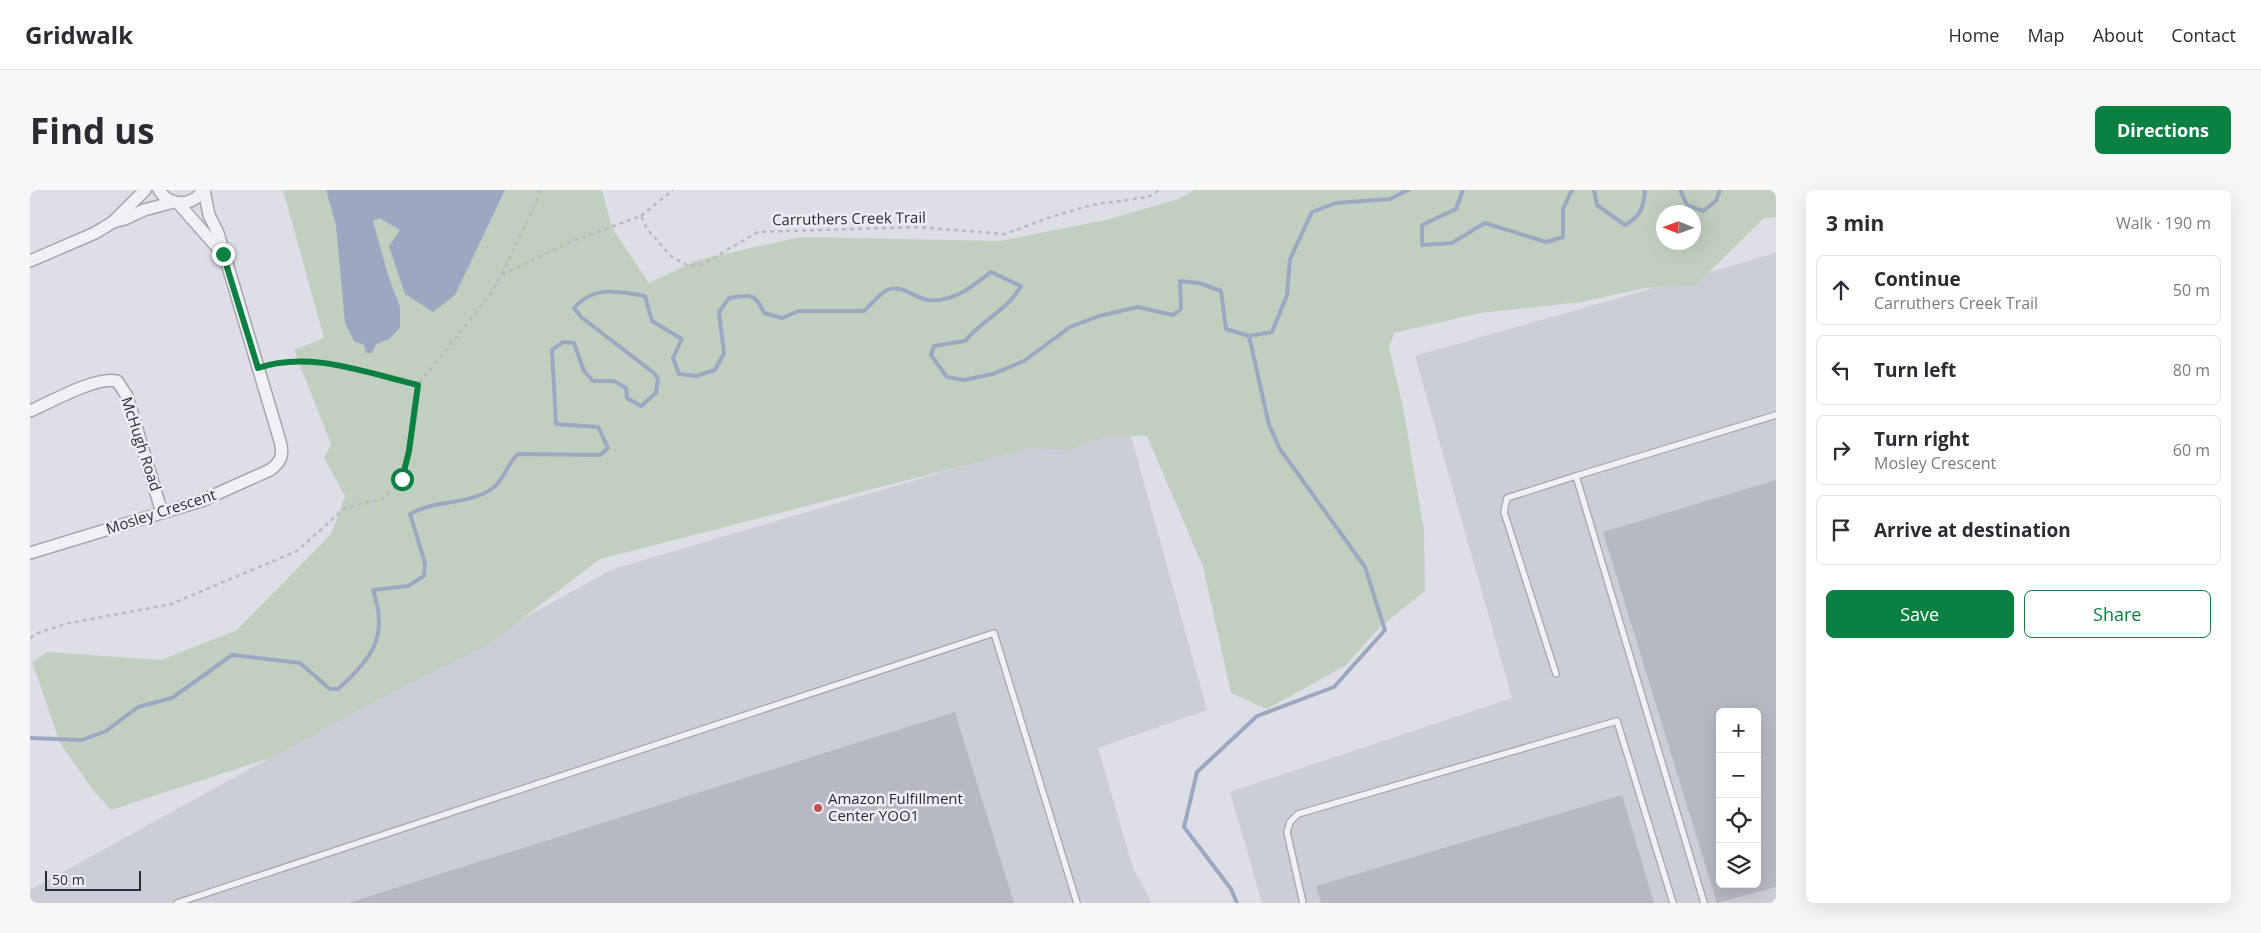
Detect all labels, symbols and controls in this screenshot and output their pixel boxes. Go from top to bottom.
text: Gridwalk [25,18,133,51]
text: Home [1949,23,1999,47]
text: Map [2027,23,2065,47]
text: About [2093,23,2143,47]
text: Contact [2171,23,2236,47]
button: Directions [2095,106,2231,154]
text: Find us [30,107,155,154]
north arrow [1656,205,1701,250]
street label: Carruthers Creek Trail [772,207,926,229]
text: 3 min [1826,209,1884,237]
text: Walk · 190 m [2116,212,2211,234]
route end [212,243,235,266]
text: Continue [1874,266,1961,292]
icon: ahead [1827,276,1855,304]
text: 50 m [2173,279,2210,301]
text: Carruthers Creek Trail [1874,292,2038,314]
icon: left [1827,356,1855,384]
text: Turn left [1874,357,1956,383]
text: 80 m [2173,359,2210,381]
street label: McHugh Road [117,394,167,493]
text: Turn right [1874,426,1969,452]
icon: right [1827,436,1855,464]
text: 60 m [2173,439,2210,461]
text: Mosley Crescent [1874,452,1996,474]
route start [391,468,414,491]
street label: Mosley Crescent [103,484,218,538]
icon: arrive [1827,516,1855,544]
text: Arrive at destination [1874,517,2071,543]
button: Save [1826,590,2014,638]
button: Share [2024,590,2211,638]
map controls [1716,708,1761,888]
button: + [1716,708,1761,753]
button: − [1716,753,1761,798]
place label: Amazon Fulfillment Center YOO1 [828,788,963,825]
button: locate [1716,798,1761,843]
marker: Amazon Fulfillment Center YOO1 [812,802,824,814]
button: layers [1716,843,1761,888]
scale bar [45,868,141,891]
text: 50 m [52,870,85,889]

